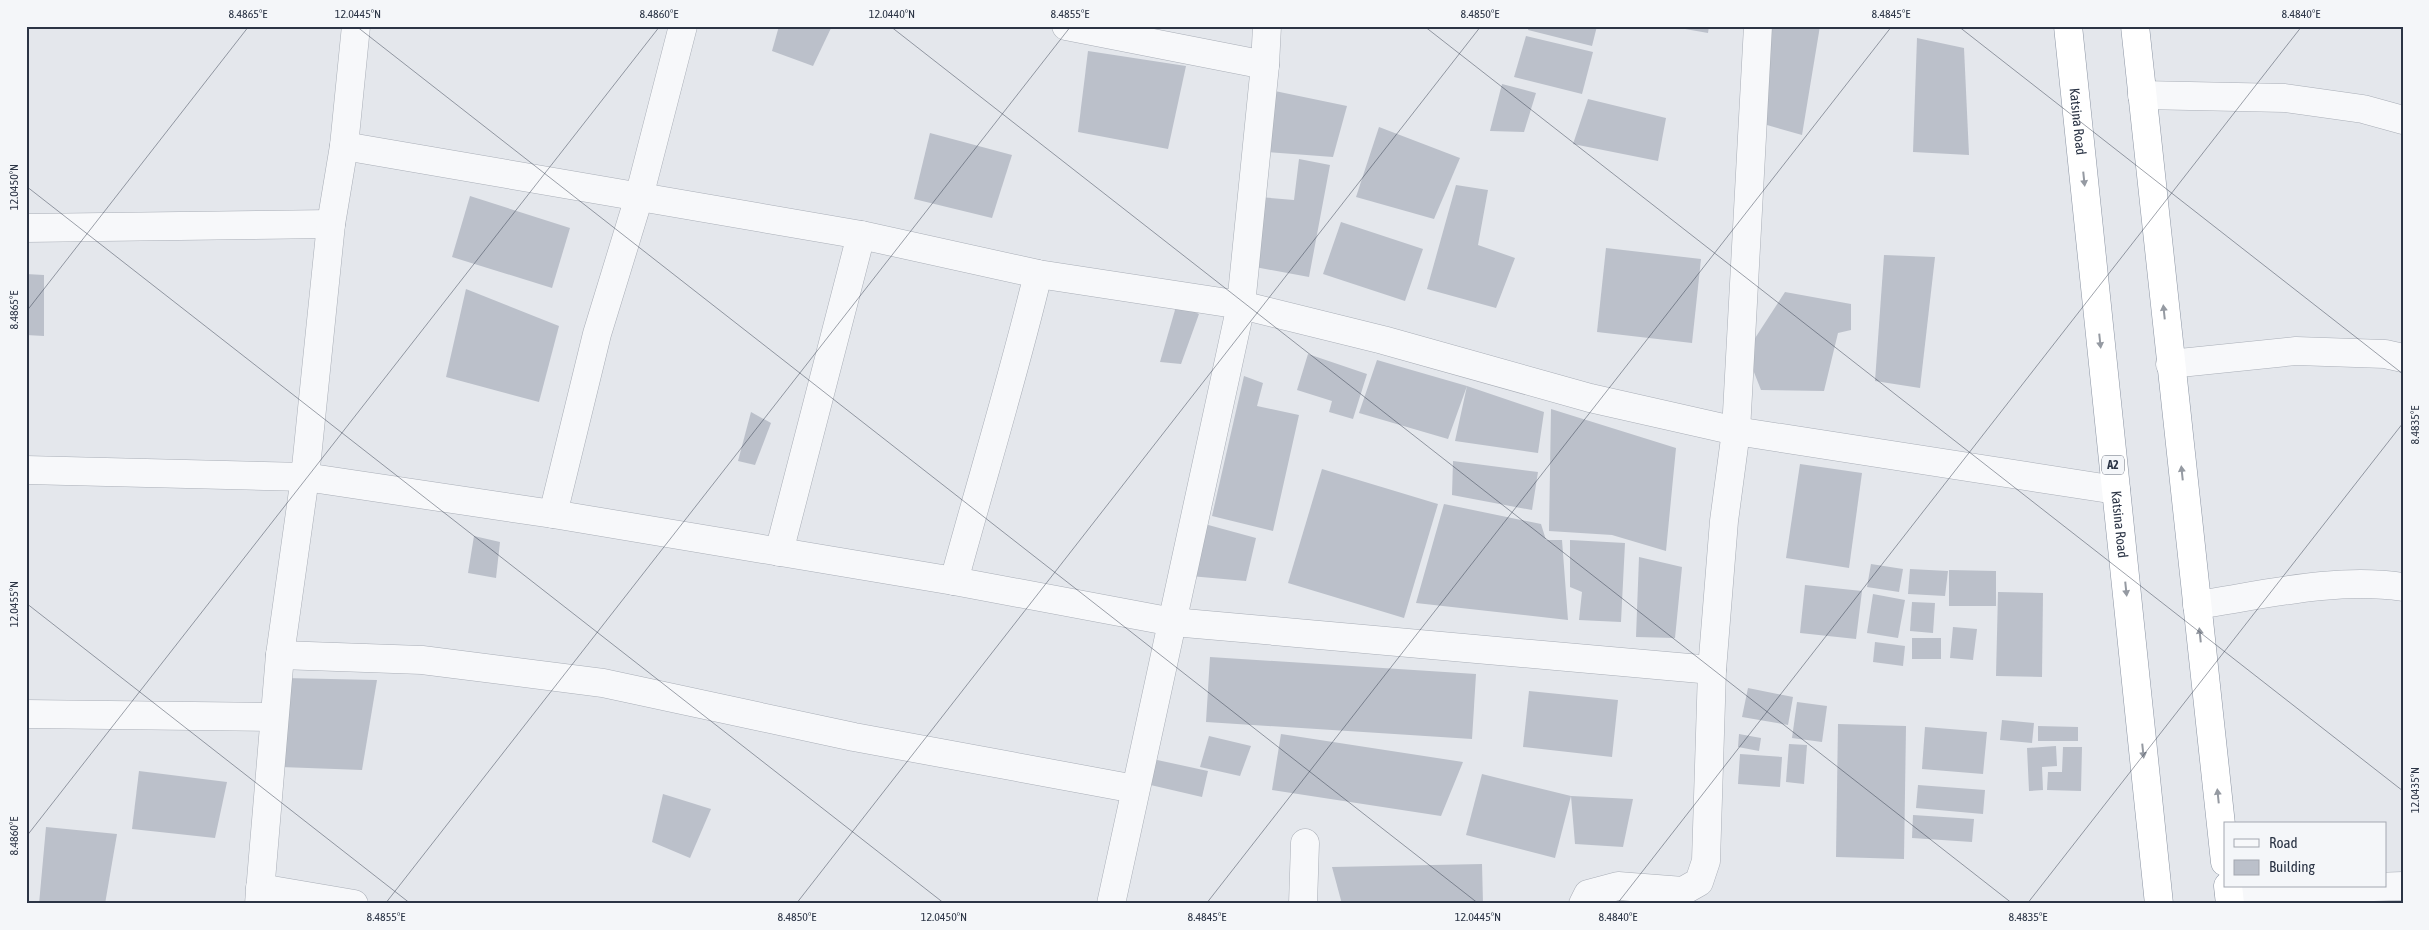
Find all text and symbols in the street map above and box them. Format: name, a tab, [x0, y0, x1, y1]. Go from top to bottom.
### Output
text: 8.4865°E	[229, 7, 267, 21]
text: 12.0445°N	[335, 7, 381, 21]
text: 8.4860°E	[640, 7, 678, 21]
text: 12.0440°N	[869, 7, 915, 21]
text: 8.4855°E	[1051, 7, 1089, 21]
text: 8.4850°E	[1461, 7, 1499, 21]
text: 8.4845°E	[1872, 7, 1910, 21]
text: 8.4840°E	[2282, 7, 2320, 21]
street label: Katsina Road	[2066, 87, 2089, 156]
text: 12.0450°N	[7, 164, 21, 210]
one-way arrow	[2080, 172, 2088, 188]
text: 8.4865°E	[7, 291, 21, 329]
one-way arrow	[2160, 303, 2168, 319]
one-way arrow	[2097, 333, 2105, 349]
text: 8.4835°E	[2408, 406, 2422, 444]
road number: A2	[2102, 456, 2124, 474]
one-way arrow	[2178, 465, 2186, 481]
street label: Katsina Road	[2108, 490, 2131, 559]
text: 12.0455°N	[7, 581, 21, 627]
one-way arrow	[2123, 582, 2131, 598]
one-way arrow	[2196, 626, 2204, 642]
one-way arrow	[2139, 743, 2147, 759]
text: 12.0435°N	[2408, 767, 2422, 813]
one-way arrow	[2214, 788, 2222, 804]
text: 8.4860°E	[7, 817, 21, 855]
legend	[2224, 822, 2386, 888]
text: Road	[2269, 834, 2298, 851]
text: Building	[2269, 858, 2315, 875]
text: 8.4855°E	[367, 910, 405, 924]
text: 8.4850°E	[778, 910, 816, 924]
text: 12.0450°N	[921, 910, 967, 924]
text: 8.4845°E	[1188, 910, 1226, 924]
text: 12.0445°N	[1455, 910, 1501, 924]
text: 8.4840°E	[1599, 910, 1637, 924]
text: 8.4835°E	[2009, 910, 2047, 924]

